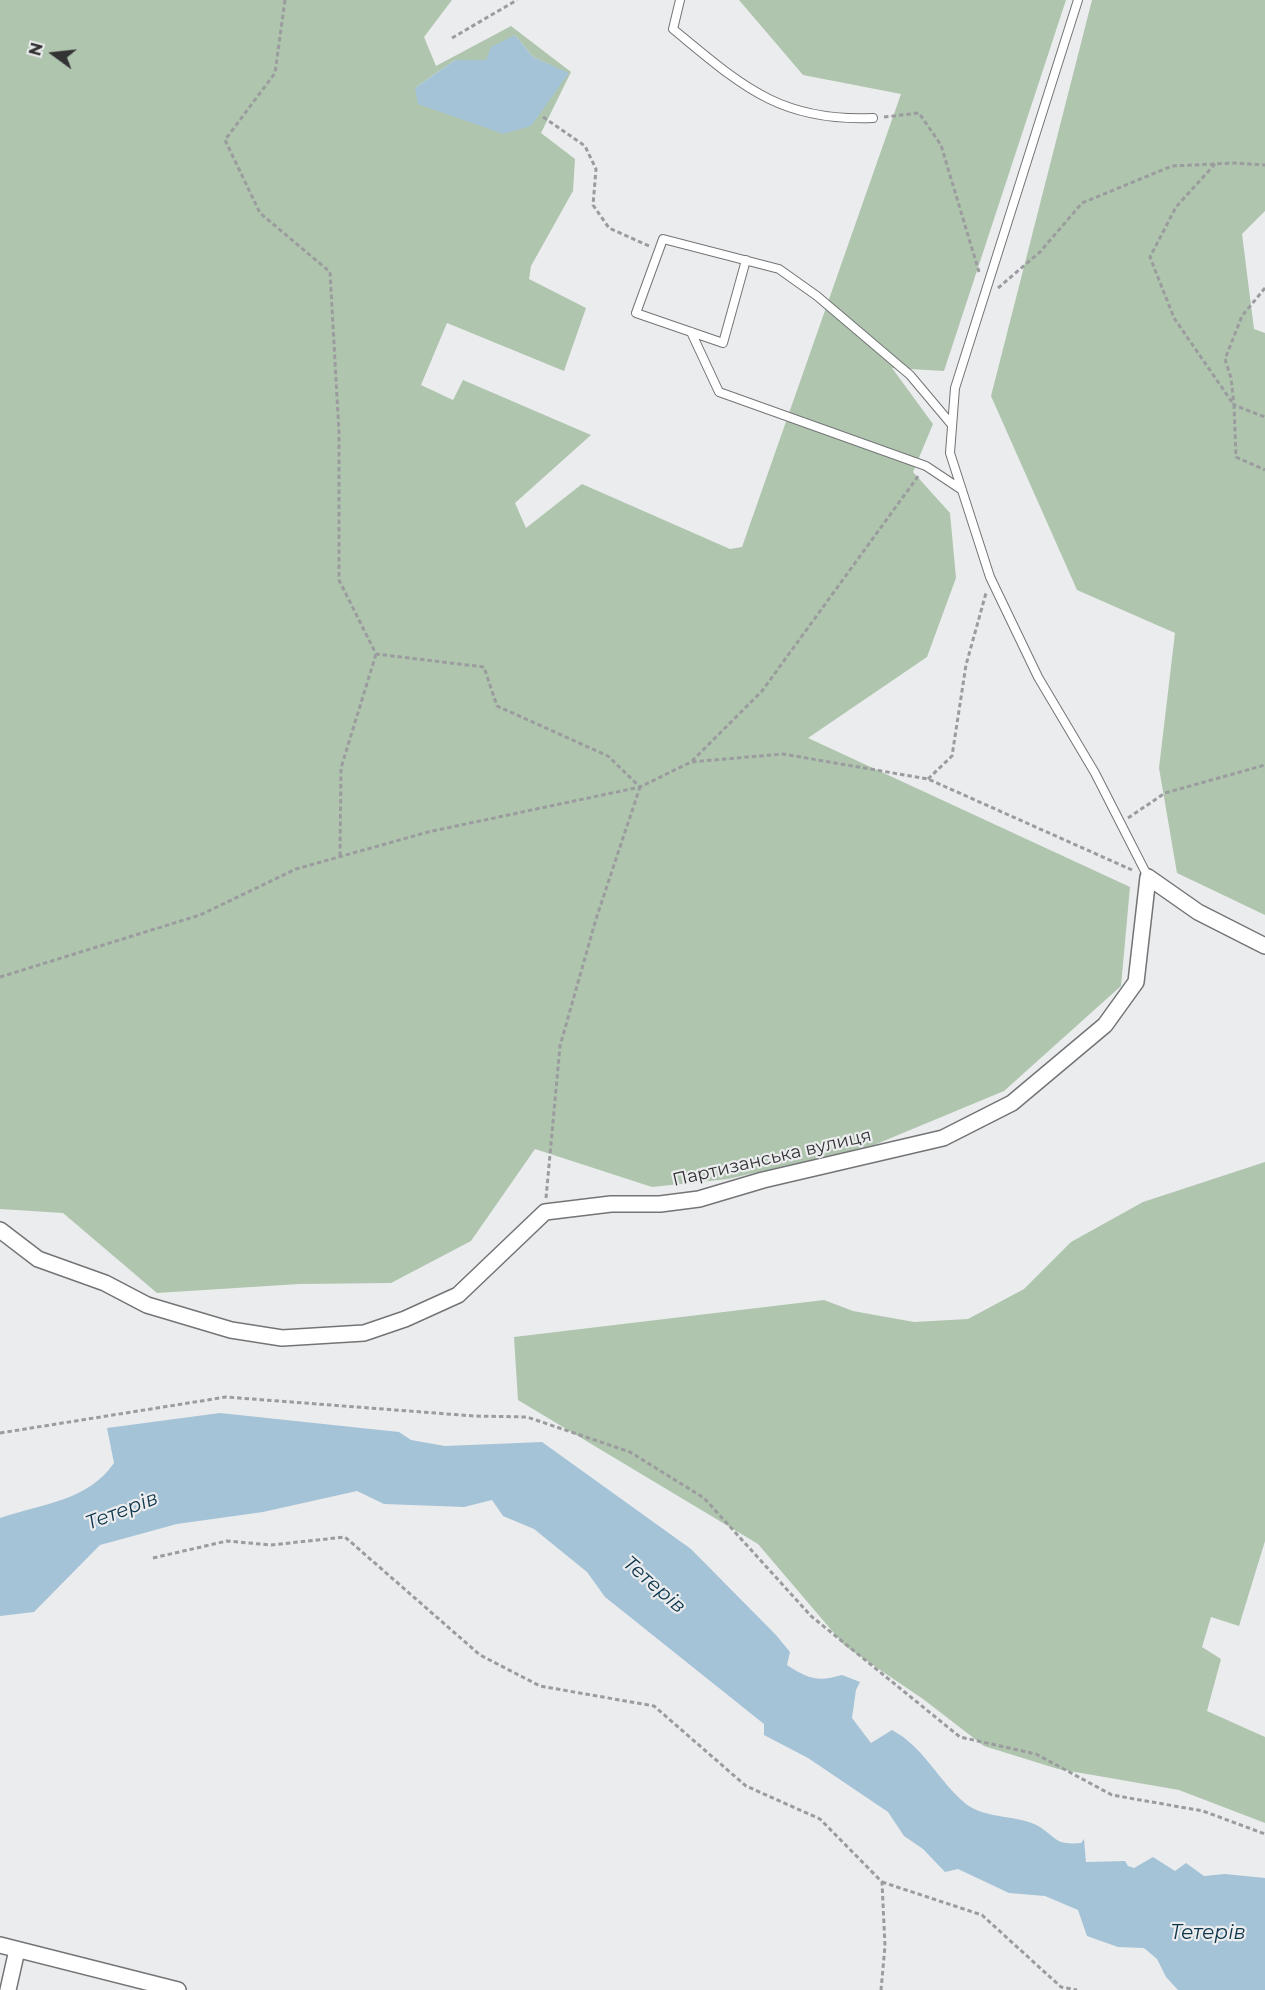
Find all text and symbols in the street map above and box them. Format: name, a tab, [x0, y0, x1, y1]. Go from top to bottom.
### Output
north arrow	[24, 24, 84, 84]
text: N	[25, 41, 47, 58]
street label: Партизанська вулиця	[670, 1125, 874, 1191]
water label: Тетерів	[82, 1486, 162, 1536]
water label: Тетерів	[618, 1551, 690, 1619]
water label: Тетерів	[1170, 1921, 1246, 1945]

